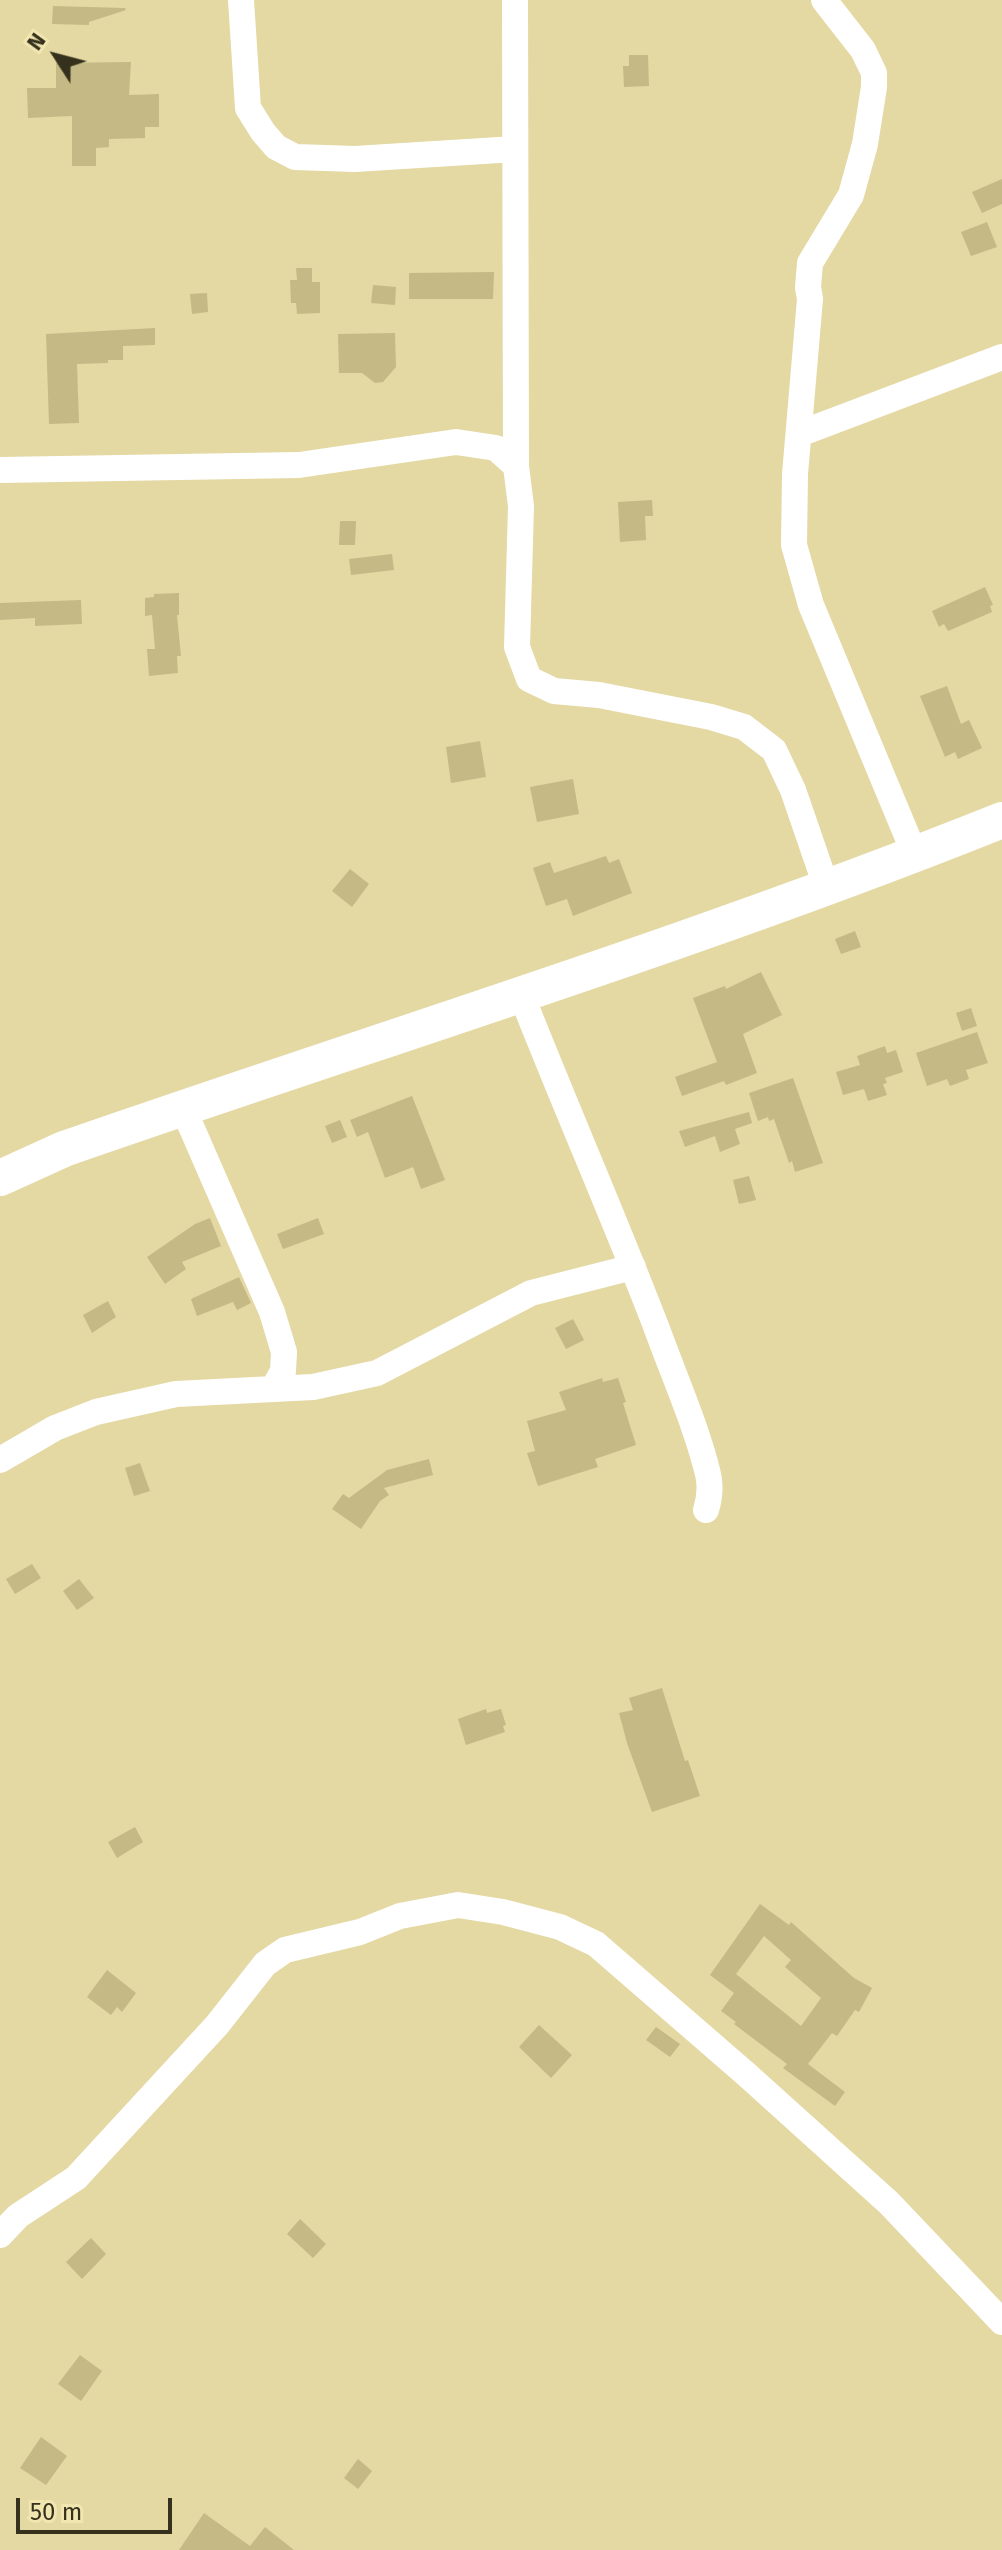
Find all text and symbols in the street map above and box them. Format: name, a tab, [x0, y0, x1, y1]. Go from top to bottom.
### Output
north arrow	[16, 16, 96, 96]
text: N	[21, 28, 51, 55]
scale bar	[20, 2482, 176, 2532]
text: 50 m	[30, 2498, 82, 2526]

